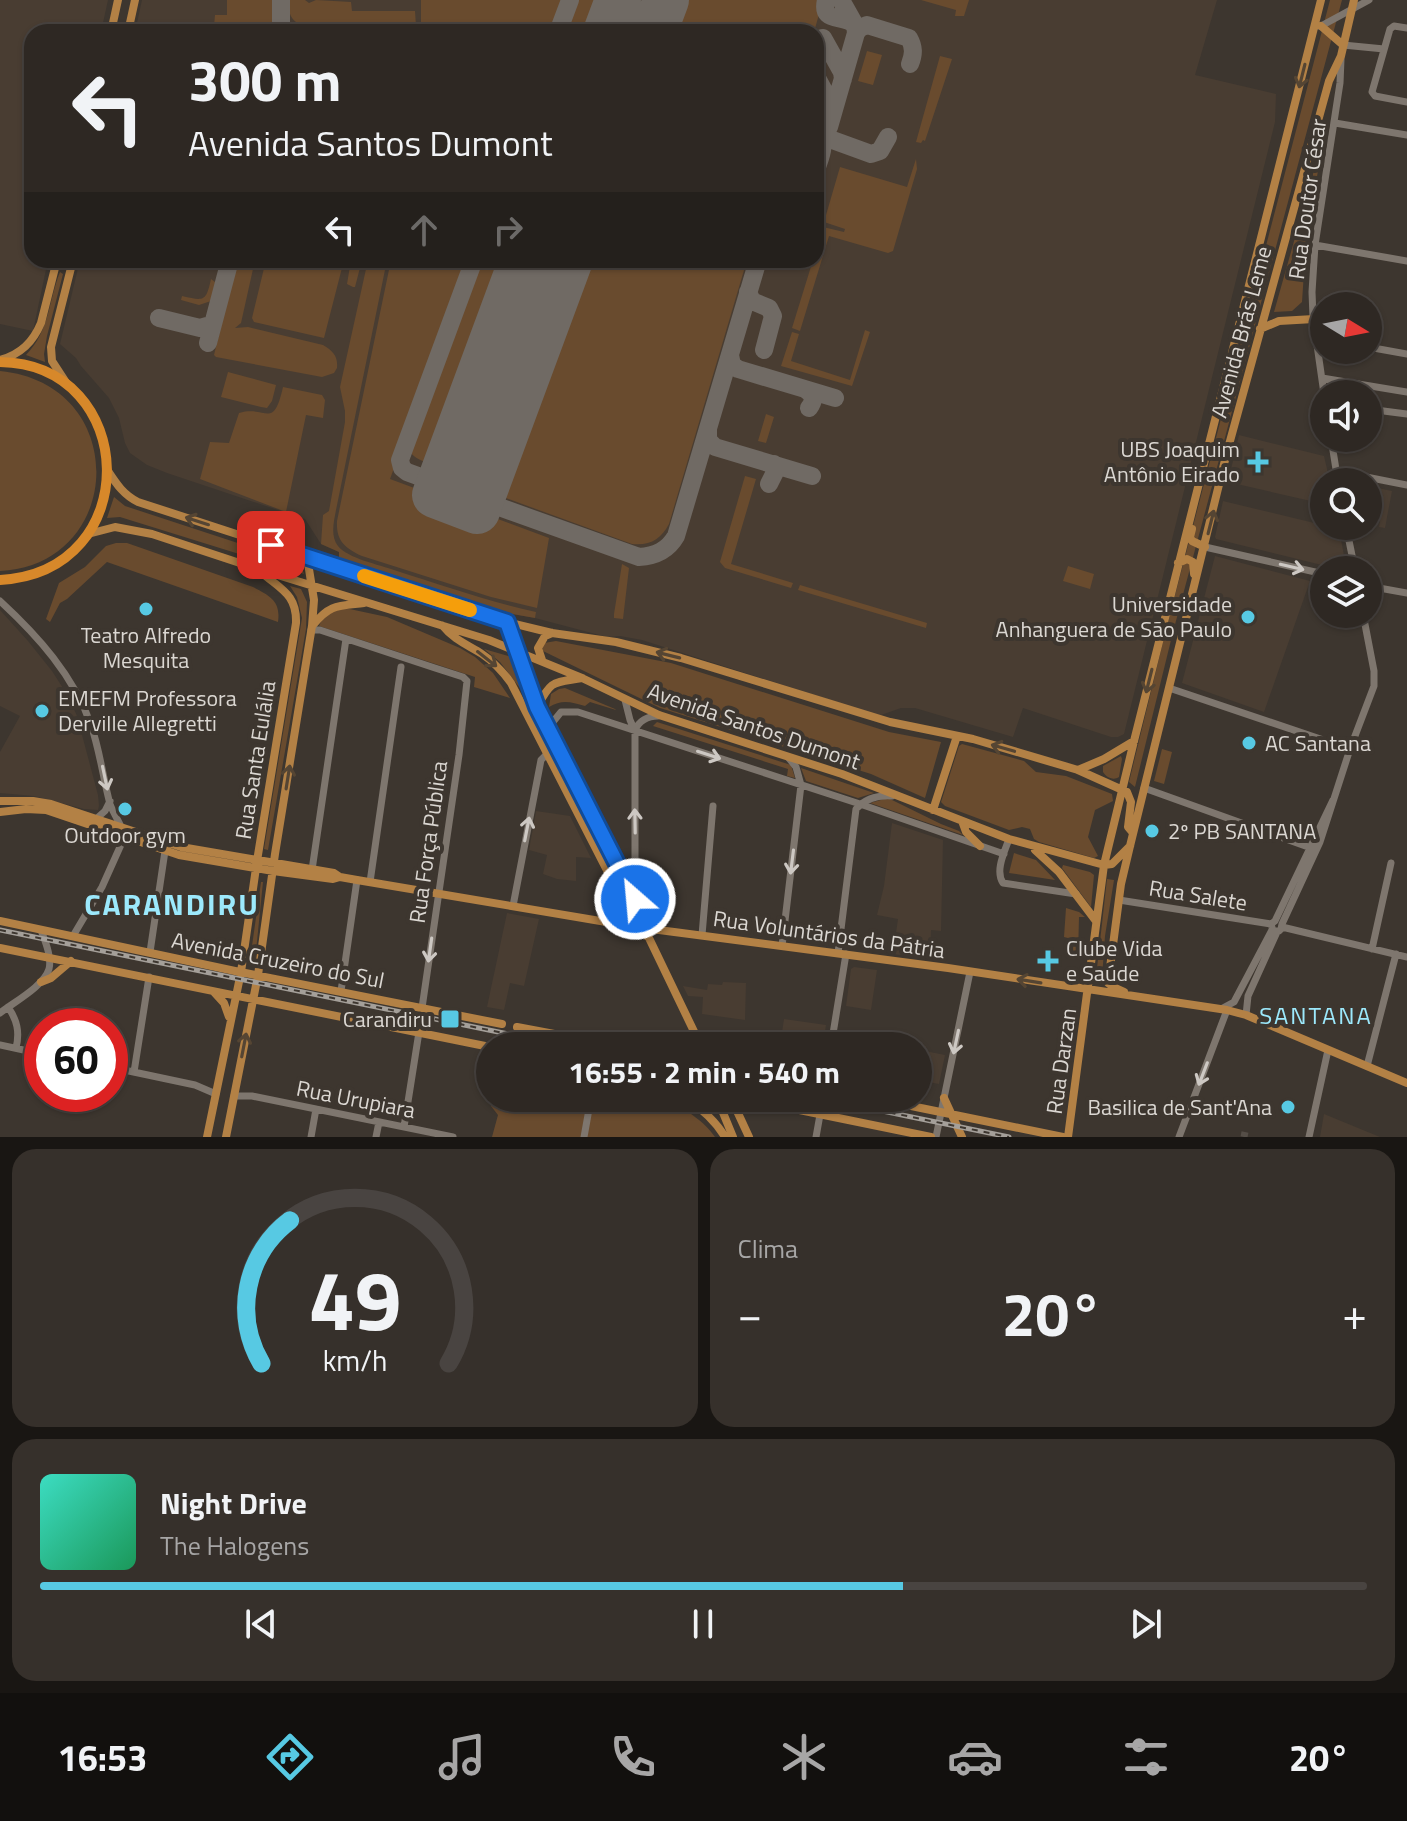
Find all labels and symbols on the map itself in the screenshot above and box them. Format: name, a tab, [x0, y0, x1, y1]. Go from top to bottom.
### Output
one-way arrow	[1294, 62, 1309, 88]
street label: Rua Doutor César	[1279, 116, 1335, 282]
street label: Avenida Brás Leme	[1202, 242, 1280, 422]
north arrow	[1310, 292, 1382, 364]
place label: UBS Joaquim Antônio Eirado	[1104, 432, 1240, 491]
marker: UBS Joaquim Antônio Eirado	[1247, 451, 1269, 473]
one-way arrow	[1204, 510, 1219, 536]
pin	[237, 511, 305, 579]
one-way arrow	[184, 513, 210, 528]
one-way arrow	[1278, 560, 1304, 575]
place label: Universidade Anhanguera de São Paulo	[996, 587, 1232, 646]
marker: Teatro Alfredo Mesquita	[137, 600, 155, 618]
marker: Universidade Anhanguera de São Paulo	[1239, 608, 1257, 626]
place label: Teatro Alfredo Mesquita	[81, 618, 211, 677]
one-way arrow	[655, 646, 681, 661]
one-way arrow	[476, 650, 497, 667]
one-way arrow	[1140, 667, 1155, 693]
street label: Avenida Santos Dumont	[643, 674, 865, 778]
street label: Rua Santa Eulália	[226, 678, 284, 842]
place label: EMEFM Professora Derville Allegretti	[58, 681, 237, 740]
marker: EMEFM Professora Derville Allegretti	[33, 702, 51, 720]
place label: AC Santana	[1265, 726, 1371, 760]
marker: AC Santana	[1240, 734, 1258, 752]
one-way arrow	[991, 740, 1017, 755]
one-way arrow	[696, 748, 722, 763]
street label: Rua Força Pública	[400, 759, 456, 925]
one-way arrow	[99, 765, 114, 791]
one-way arrow	[281, 765, 296, 791]
marker: Outdoor gym	[116, 800, 134, 818]
one-way arrow	[627, 808, 643, 835]
place label: 2º PB SANTANA	[1168, 814, 1316, 848]
one-way arrow	[520, 817, 535, 843]
place label: Outdoor gym	[64, 818, 186, 852]
marker: 2º PB SANTANA	[1143, 822, 1161, 840]
one-way arrow	[784, 848, 799, 875]
position arrow	[593, 857, 677, 941]
street label: Rua Salete	[1146, 870, 1250, 920]
district label: CARANDIRU	[84, 881, 260, 927]
street label: Rua Voluntários da Pátria	[711, 901, 947, 967]
street label: Avenida Cruzeiro do Sul	[169, 923, 387, 997]
place label: Clube Vida e Saúde	[1066, 931, 1163, 990]
one-way arrow	[422, 937, 437, 963]
marker: Clube Vida e Saúde	[1037, 950, 1059, 972]
one-way arrow	[1017, 973, 1042, 988]
district label: SANTANA	[1259, 997, 1373, 1033]
place label: Carandiru	[343, 1002, 432, 1036]
street label: Rua Darzan	[1037, 1006, 1085, 1116]
speed limit sign: 60	[24, 1008, 128, 1112]
marker: Carandiru	[439, 1008, 461, 1030]
one-way arrow	[947, 1029, 962, 1054]
one-way arrow	[237, 1033, 252, 1059]
one-way arrow	[1195, 1061, 1209, 1086]
street label: Rua Urupiara	[294, 1071, 418, 1127]
place label: Basilica de Sant'Ana	[1087, 1090, 1272, 1124]
marker: Basilica de Sant'Ana	[1279, 1098, 1297, 1116]

